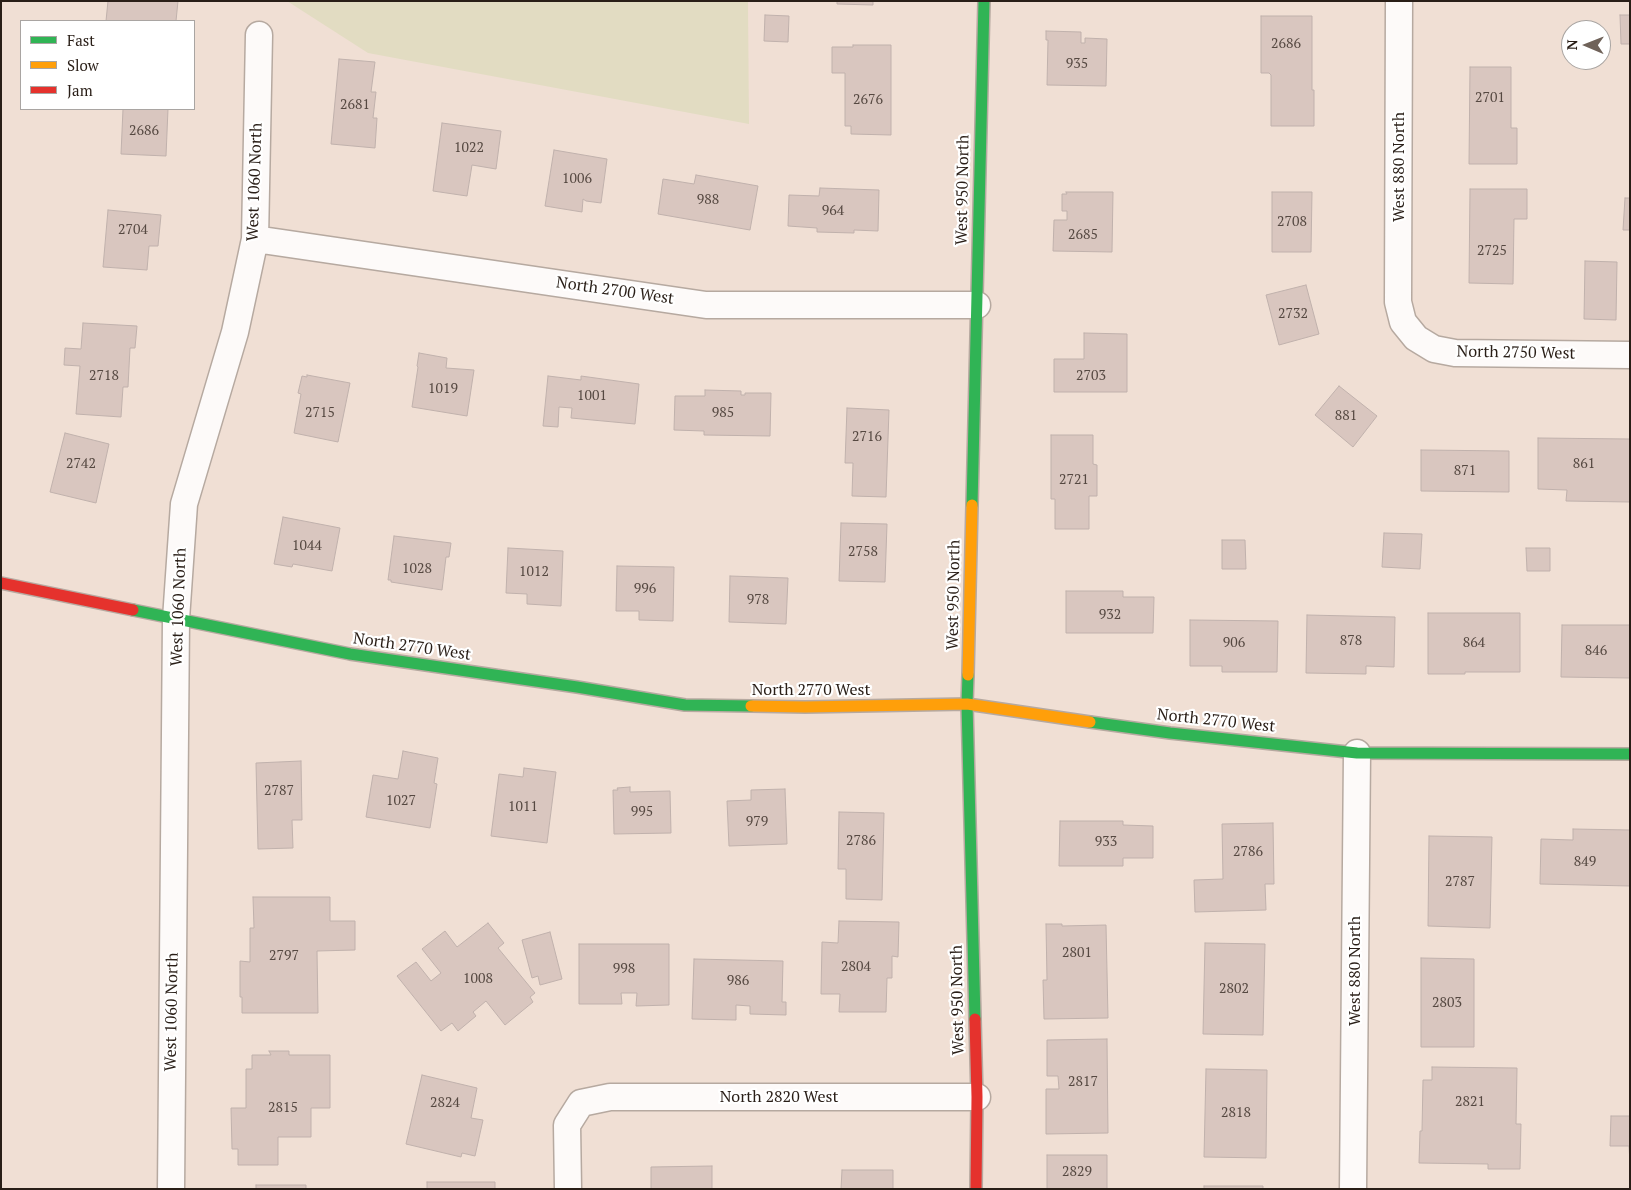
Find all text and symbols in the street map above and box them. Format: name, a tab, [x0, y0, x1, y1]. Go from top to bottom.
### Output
legend	[20, 20, 195, 110]
north arrow	[1561, 20, 1611, 70]
text: Fast	[67, 30, 95, 50]
house number: 2686	[1271, 36, 1301, 52]
text: N	[1562, 39, 1581, 50]
text: Slow	[67, 55, 99, 75]
house number: 935	[1066, 56, 1088, 72]
text: Jam	[67, 80, 93, 100]
house number: 2701	[1475, 90, 1505, 106]
house number: 2676	[853, 92, 883, 108]
house number: 2681	[340, 97, 370, 113]
street label: West 880 North	[1389, 112, 1409, 222]
street label: West 1060 North	[243, 122, 267, 242]
house number: 2686	[129, 123, 159, 139]
street label: West 950 North	[952, 135, 974, 245]
house number: 1022	[454, 140, 484, 156]
house number: 1006	[562, 171, 592, 187]
house number: 988	[697, 192, 719, 208]
house number: 964	[822, 203, 844, 219]
house number: 2708	[1277, 214, 1307, 230]
house number: 2704	[118, 222, 148, 238]
house number: 2685	[1068, 227, 1098, 243]
house number: 2725	[1477, 243, 1507, 259]
street label: North 2700 West	[555, 273, 675, 309]
house number: 2732	[1278, 306, 1308, 322]
street label: North 2750 West	[1456, 342, 1576, 364]
house number: 2718	[89, 368, 119, 384]
house number: 2703	[1076, 368, 1106, 384]
house number: 1019	[428, 381, 458, 397]
house number: 1001	[577, 388, 607, 404]
house number: 2715	[305, 405, 335, 421]
house number: 985	[712, 405, 734, 421]
house number: 881	[1335, 408, 1357, 424]
house number: 2716	[852, 429, 882, 445]
house number: 2742	[66, 456, 96, 472]
house number: 861	[1573, 456, 1595, 472]
house number: 871	[1454, 463, 1476, 479]
house number: 2721	[1059, 472, 1089, 488]
house number: 1044	[292, 538, 322, 554]
street label: West 950 North	[943, 540, 965, 650]
house number: 2758	[848, 544, 878, 560]
street label: West 1060 North	[167, 547, 191, 667]
house number: 1028	[402, 561, 432, 577]
house number: 1012	[519, 564, 549, 580]
house number: 996	[634, 581, 656, 597]
house number: 978	[747, 592, 769, 608]
house number: 932	[1099, 607, 1121, 623]
street label: North 2770 West	[352, 629, 472, 665]
house number: 878	[1340, 633, 1362, 649]
house number: 906	[1223, 635, 1245, 651]
house number: 864	[1463, 635, 1485, 651]
house number: 846	[1585, 643, 1607, 659]
street label: North 2770 West	[752, 680, 870, 700]
street label: North 2770 West	[1156, 705, 1276, 737]
house number: 2787	[264, 783, 294, 799]
house number: 1027	[386, 793, 416, 809]
house number: 1011	[508, 799, 538, 815]
house number: 995	[631, 804, 653, 820]
house number: 979	[746, 814, 768, 830]
house number: 2786	[846, 833, 876, 849]
house number: 933	[1095, 834, 1117, 850]
house number: 2786	[1233, 844, 1263, 860]
house number: 849	[1574, 854, 1596, 870]
house number: 2787	[1445, 874, 1475, 890]
street label: West 880 North	[1345, 916, 1365, 1026]
street label: West 950 North	[947, 945, 969, 1055]
house number: 2801	[1062, 945, 1092, 961]
house number: 2797	[269, 948, 299, 964]
street label: West 1060 North	[161, 952, 183, 1072]
house number: 2804	[841, 959, 871, 975]
house number: 998	[613, 961, 635, 977]
house number: 1008	[463, 971, 493, 987]
house number: 986	[727, 973, 749, 989]
house number: 2802	[1219, 981, 1249, 997]
house number: 2803	[1432, 995, 1462, 1011]
house number: 2817	[1068, 1074, 1098, 1090]
street label: North 2820 West	[720, 1087, 838, 1107]
house number: 2821	[1455, 1094, 1485, 1110]
house number: 2824	[430, 1095, 460, 1111]
house number: 2815	[268, 1100, 298, 1116]
house number: 2818	[1221, 1105, 1251, 1121]
house number: 2829	[1062, 1164, 1092, 1180]

